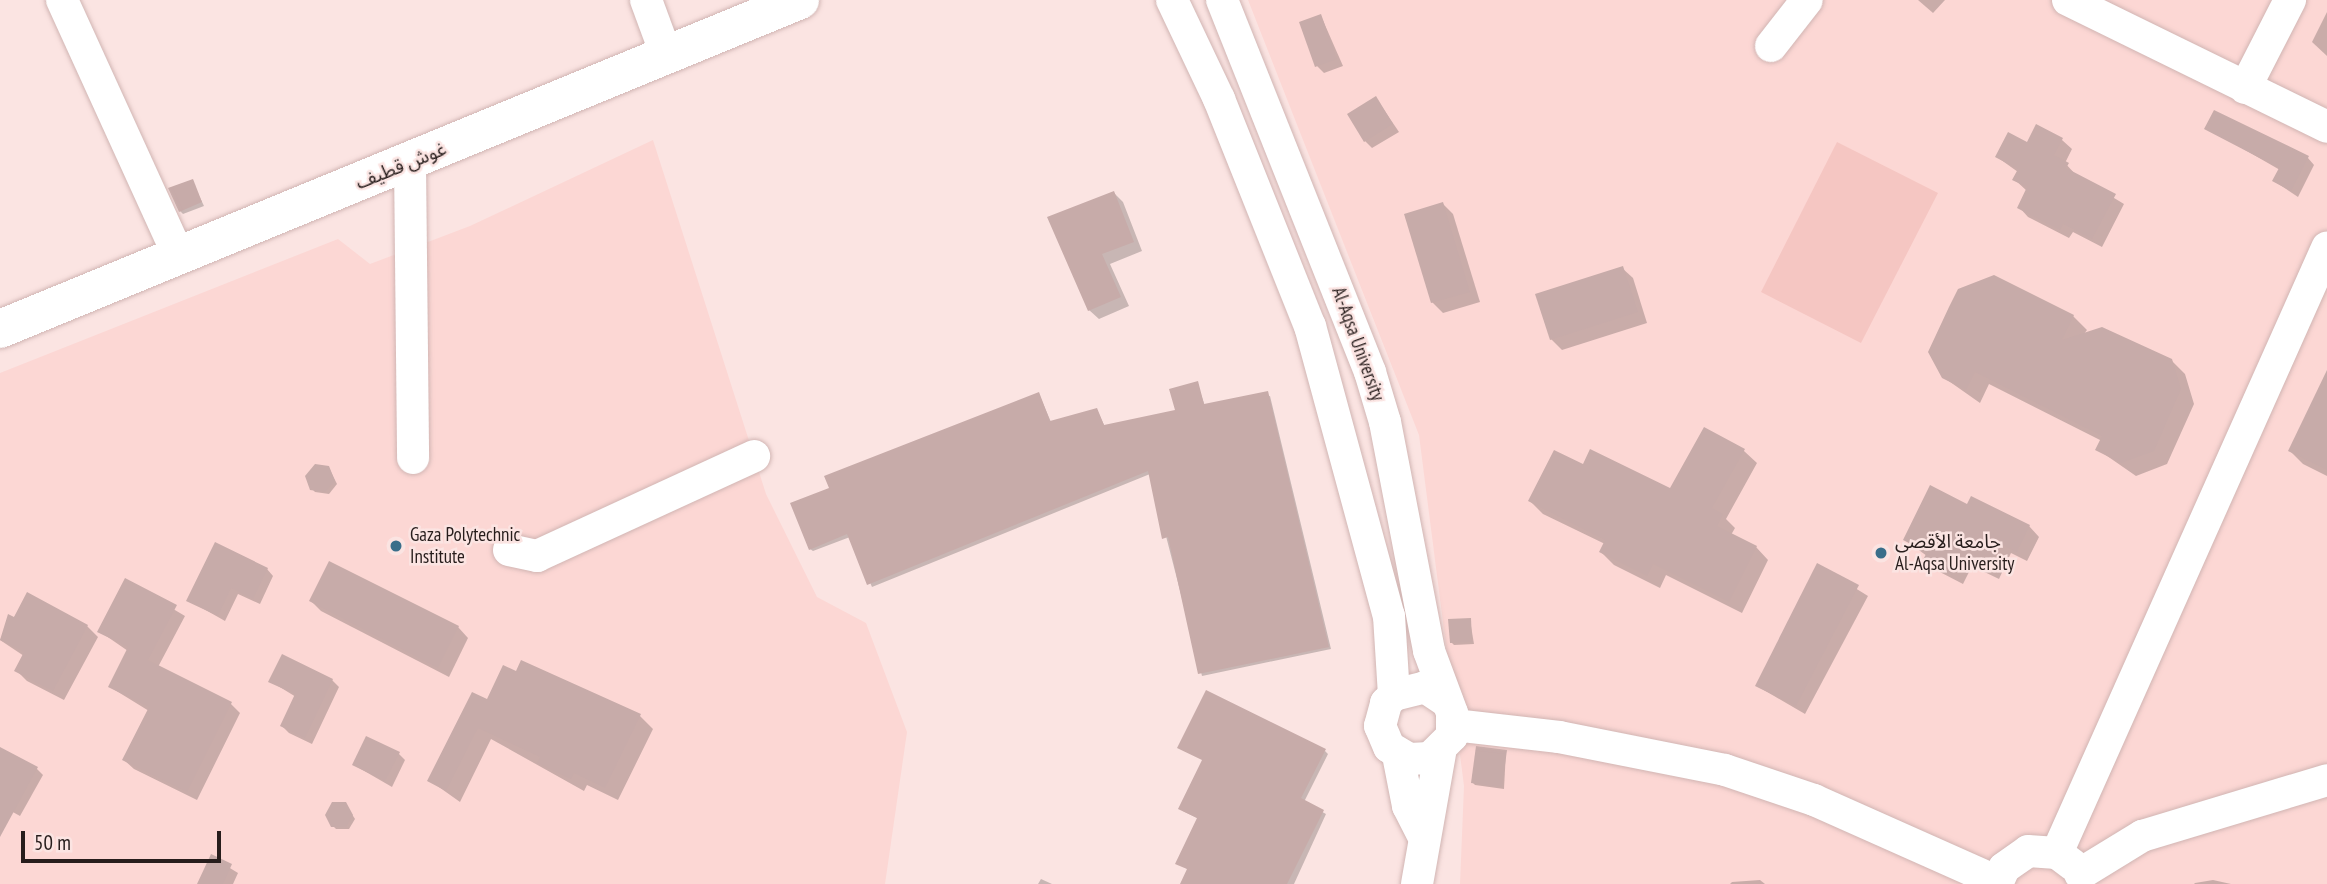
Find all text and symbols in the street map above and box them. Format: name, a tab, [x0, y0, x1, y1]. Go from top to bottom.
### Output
street label: غوش قطيف	[352, 138, 450, 194]
street label: Al-Aqsa University	[1327, 284, 1389, 404]
place label: Gaza Polytechnic Institute	[410, 524, 520, 568]
place label: جامعة الأقصى Al-Aqsa University	[1895, 531, 2014, 575]
marker: Gaza Polytechnic Institute	[388, 538, 404, 554]
marker: جامعة الأقصى Al-Aqsa University	[1873, 545, 1889, 561]
scale bar	[24, 818, 224, 862]
text: 50 m	[34, 829, 71, 856]

